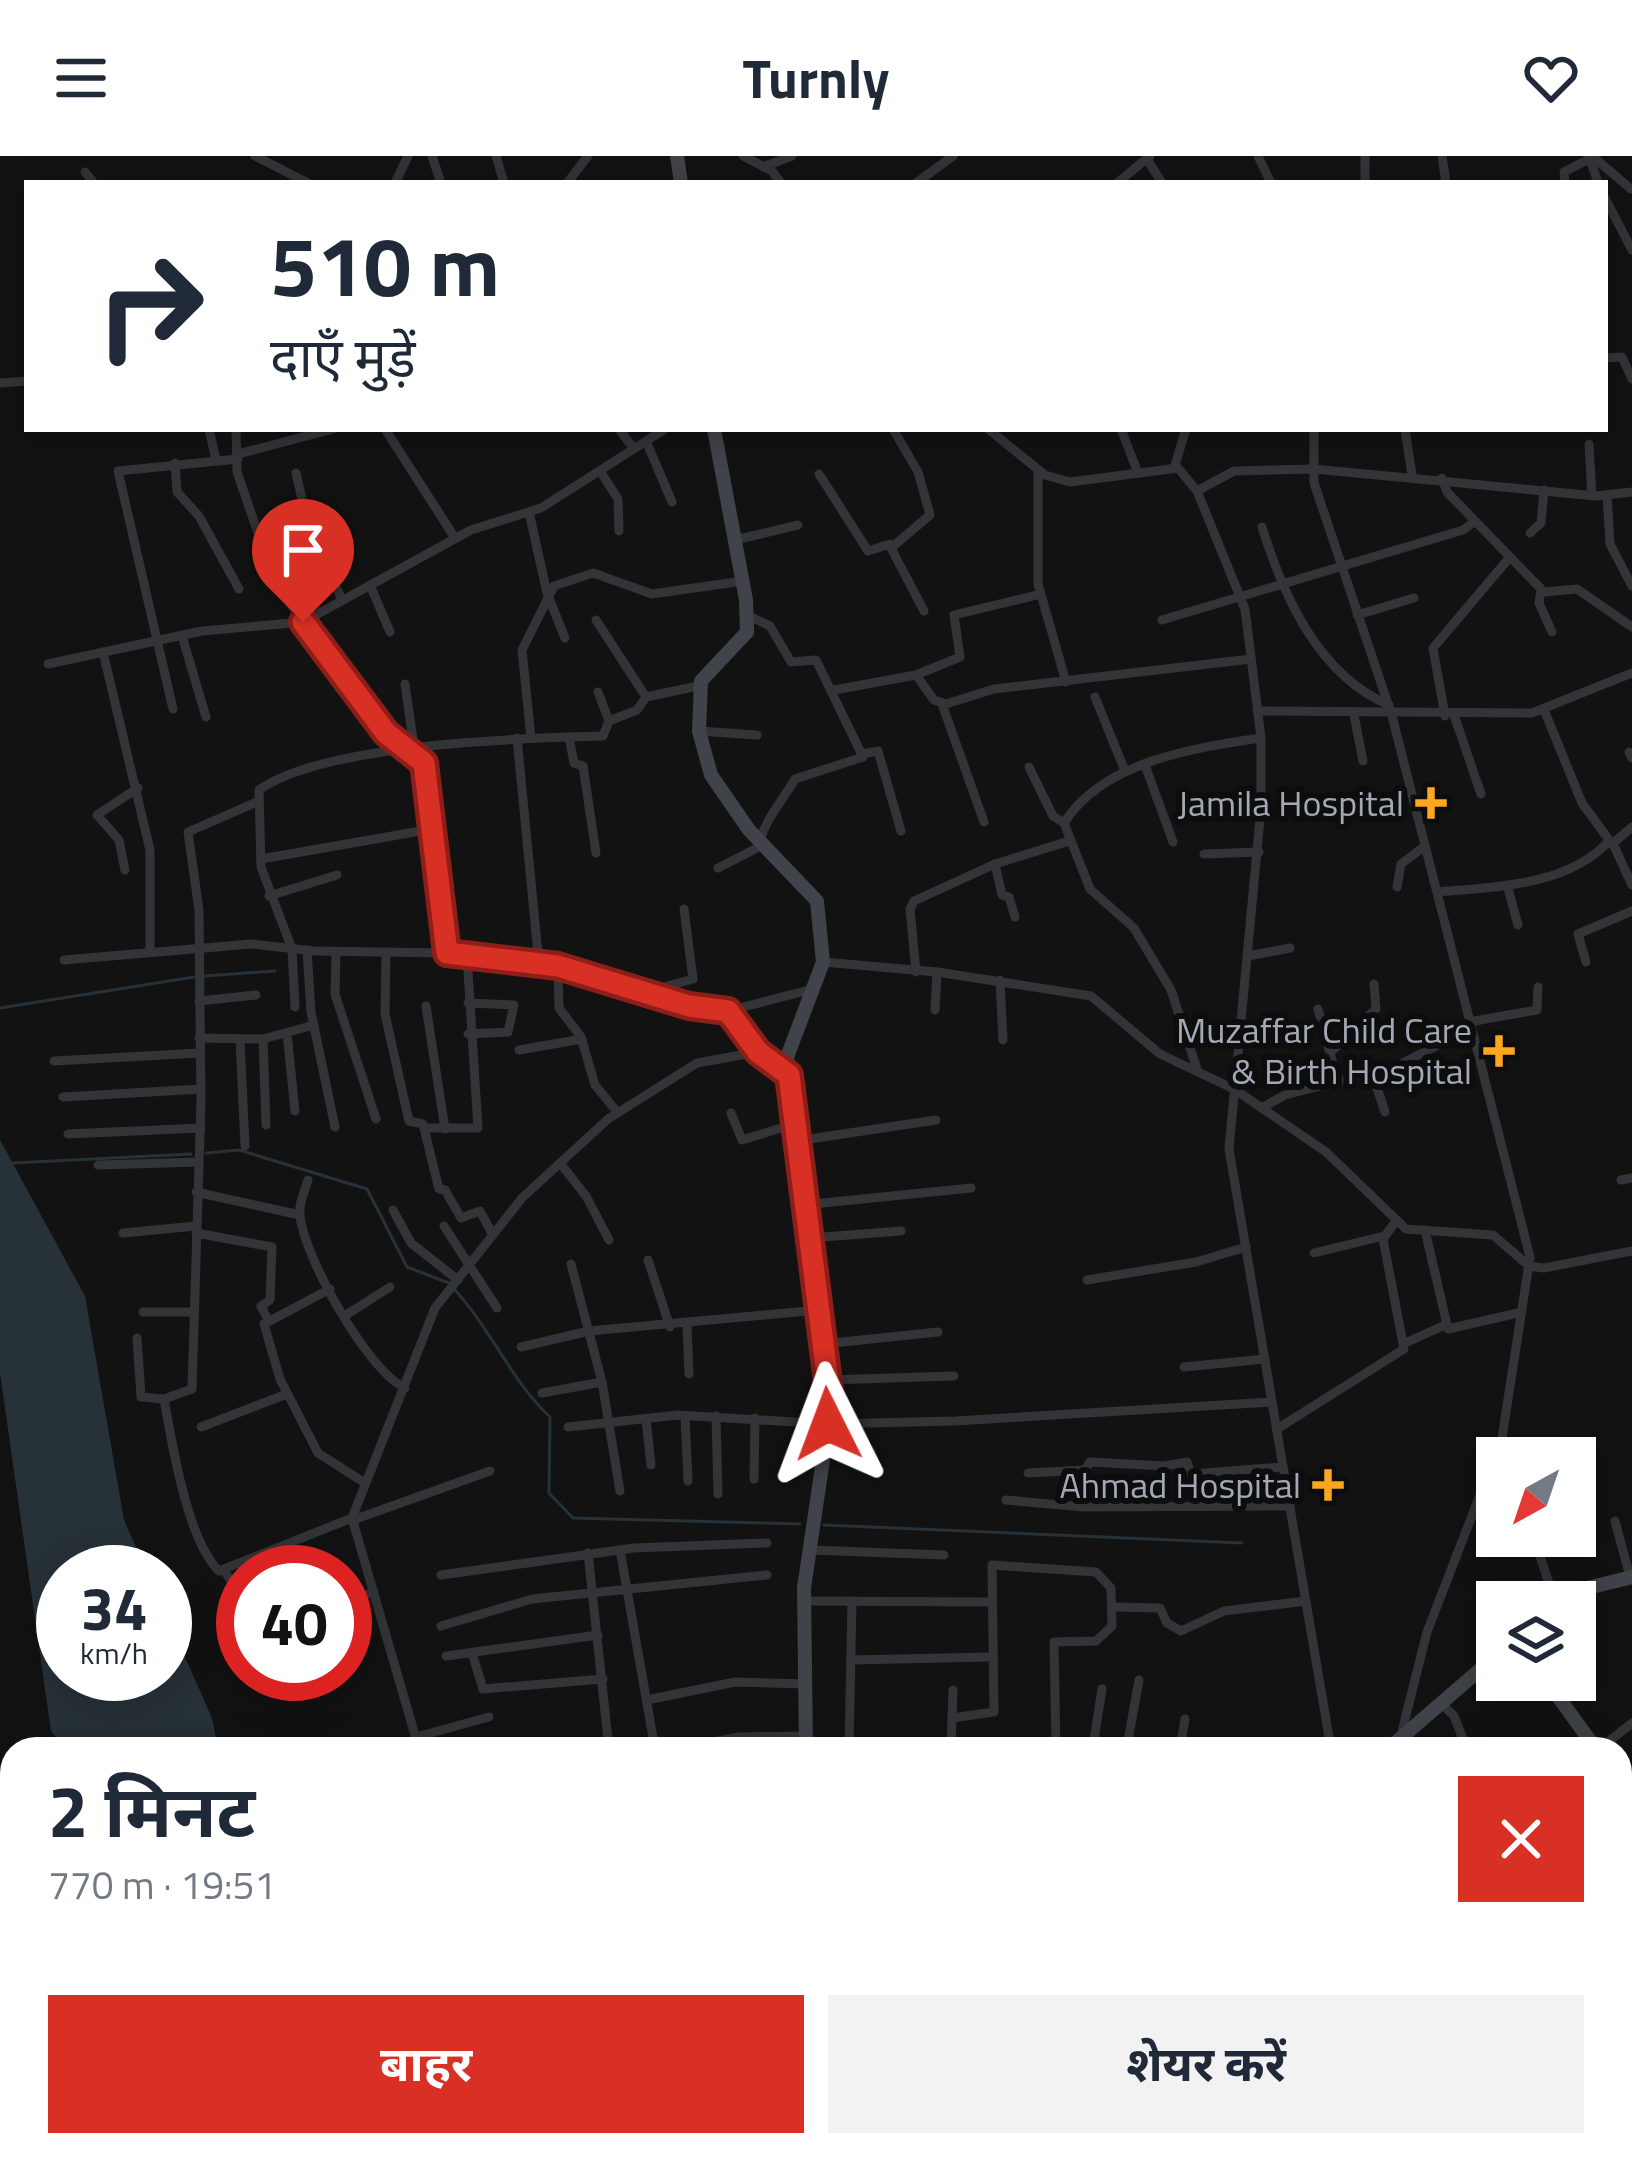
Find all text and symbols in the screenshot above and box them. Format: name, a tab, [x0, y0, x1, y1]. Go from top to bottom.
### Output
text: Turnly	[743, 37, 889, 119]
icon: menu	[48, 45, 114, 111]
icon: heart	[1518, 45, 1584, 111]
text: 510 m	[270, 201, 500, 329]
icon: right	[72, 228, 228, 384]
text: दाएँ मुड़ें	[270, 316, 416, 398]
pin	[252, 499, 354, 622]
icon: arrive	[270, 517, 336, 583]
place label: Jamila Hospital	[1178, 775, 1404, 830]
marker: Jamila Hospital	[1415, 787, 1447, 819]
place label: Muzaffar Child Care & Birth Hospital	[1176, 1002, 1472, 1098]
marker: Muzaffar Child Care & Birth Hospital	[1483, 1035, 1515, 1067]
position arrow	[765, 1361, 891, 1487]
north arrow	[1476, 1437, 1596, 1557]
map controls	[1476, 1437, 1596, 1701]
place label: Ahmad Hospital	[1059, 1457, 1301, 1512]
marker: Ahmad Hospital	[1312, 1469, 1344, 1501]
speed limit sign: 40	[216, 1545, 372, 1701]
text: 34	[80, 1562, 148, 1653]
button: layers	[1476, 1581, 1596, 1701]
text: km/h	[80, 1630, 148, 1676]
text: 2 मिनट	[48, 1755, 255, 1865]
button: close	[1458, 1776, 1584, 1902]
text: 770 m · 19:51	[48, 1855, 276, 1914]
button: बाहर	[48, 1995, 804, 2133]
button: शेयर करें	[828, 1995, 1584, 2133]

